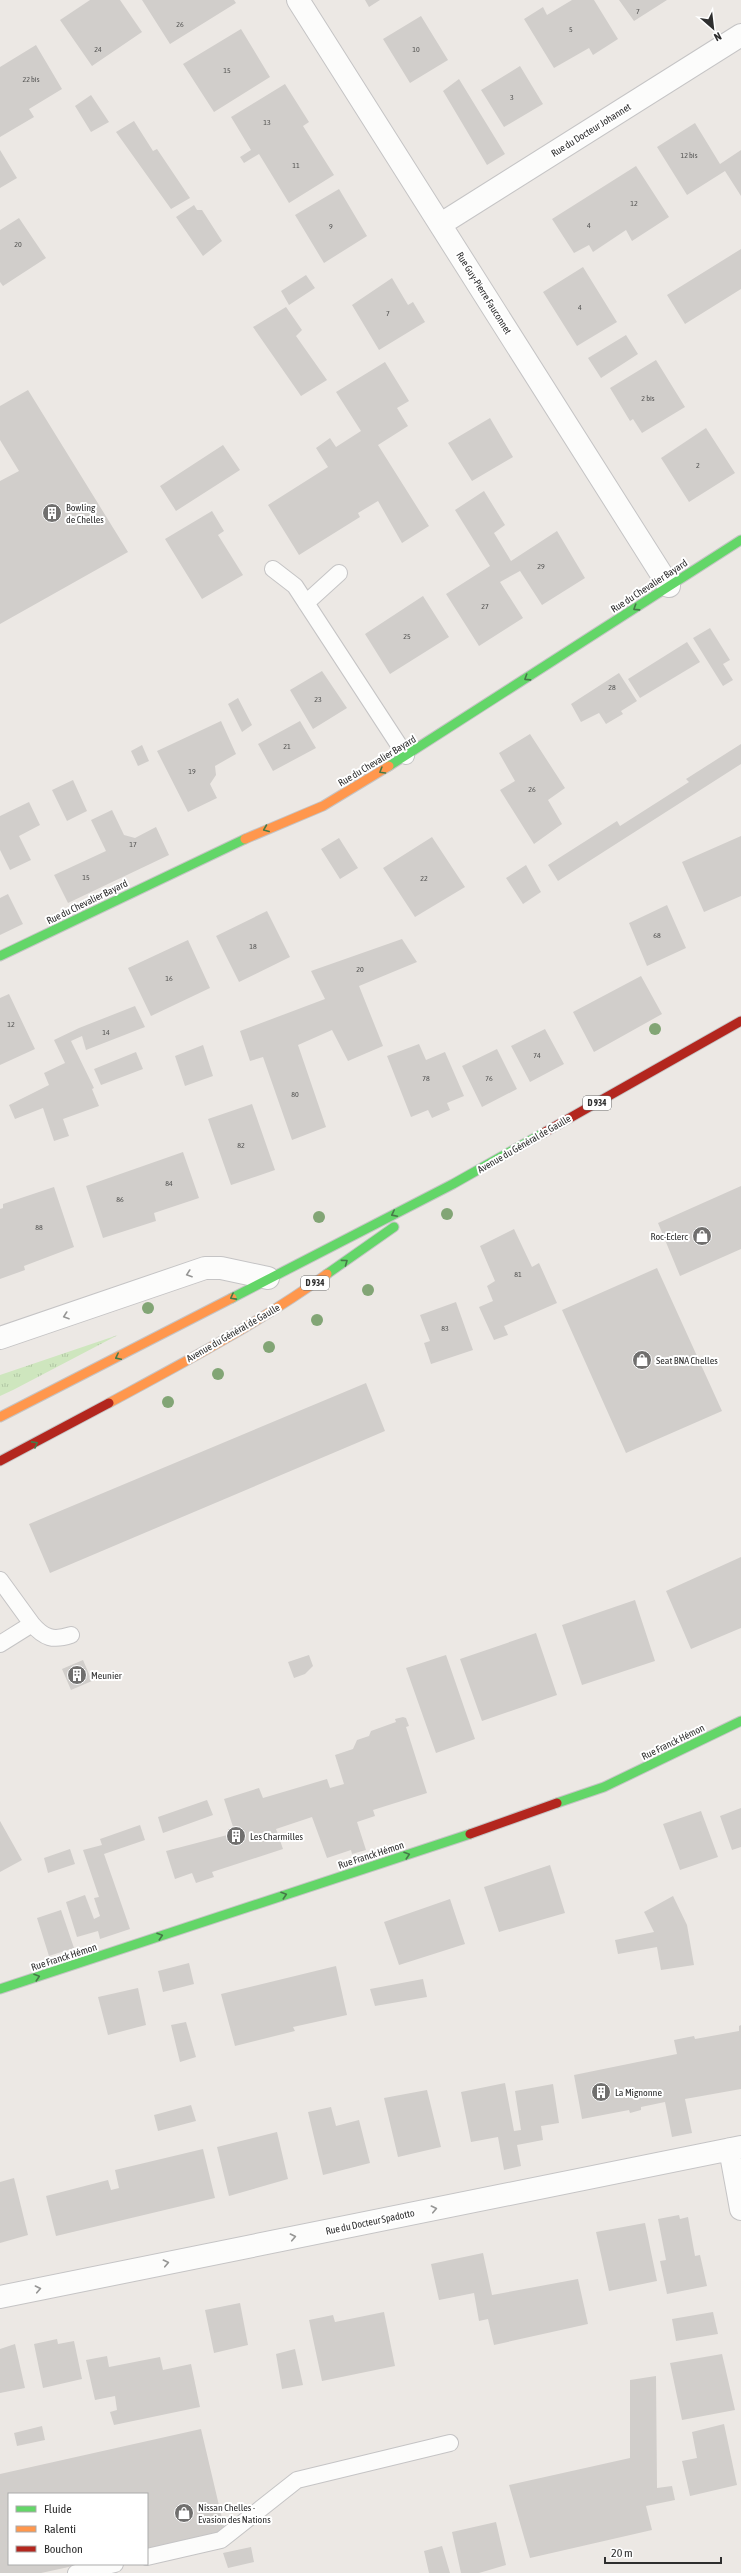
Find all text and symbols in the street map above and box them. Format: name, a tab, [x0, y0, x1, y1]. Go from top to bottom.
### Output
house number: 7	[636, 7, 640, 16]
north arrow	[693, 8, 733, 48]
house number: 26	[176, 20, 184, 29]
house number: 5	[569, 25, 573, 34]
text: N	[712, 30, 723, 44]
house number: 24	[94, 45, 102, 54]
house number: 10	[412, 45, 420, 54]
house number: 15	[223, 66, 231, 75]
house number: 22 bis	[22, 75, 40, 84]
house number: 3	[510, 93, 514, 102]
street label: Rue du Docteur Johannet	[549, 101, 633, 159]
house number: 13	[263, 118, 271, 127]
house number: 12 bis	[680, 151, 698, 160]
house number: 11	[292, 161, 300, 170]
house number: 12	[630, 199, 638, 208]
house number: 4	[587, 221, 591, 230]
house number: 9	[329, 222, 333, 231]
house number: 20	[14, 240, 22, 249]
street label: Rue Guy-Pierre Fauconnet	[454, 250, 514, 336]
house number: 4	[578, 303, 582, 312]
house number: 7	[386, 309, 390, 318]
house number: 2 bis	[641, 394, 655, 403]
house number: 2	[696, 461, 700, 470]
building icon: Bowling de Chelles	[41, 502, 63, 524]
place label: Bowling de Chelles	[66, 502, 104, 525]
street label: Rue du Chevalier Bayard	[609, 557, 689, 615]
house number: 29	[537, 562, 545, 571]
house number: 27	[481, 602, 489, 611]
one-way arrow	[633, 603, 640, 610]
house number: 25	[403, 632, 411, 641]
one-way arrow	[524, 673, 531, 681]
house number: 28	[608, 683, 616, 692]
house number: 23	[314, 695, 322, 704]
street label: Rue du Chevalier Bayard	[336, 733, 418, 789]
house number: 21	[283, 742, 291, 751]
one-way arrow	[379, 766, 386, 774]
house number: 19	[188, 767, 196, 776]
house number: 26	[528, 785, 536, 794]
one-way arrow	[263, 824, 271, 832]
house number: 17	[129, 840, 137, 849]
house number: 15	[82, 873, 90, 882]
house number: 22	[420, 874, 428, 883]
street label: Rue du Chevalier Bayard	[45, 878, 130, 926]
house number: 68	[653, 931, 661, 940]
house number: 18	[249, 942, 257, 951]
house number: 20	[356, 965, 364, 974]
house number: 16	[165, 974, 173, 983]
house number: 12	[7, 1020, 15, 1029]
house number: 14	[102, 1028, 110, 1037]
house number: 74	[533, 1051, 541, 1060]
house number: 78	[422, 1074, 430, 1083]
house number: 76	[485, 1074, 493, 1083]
house number: 80	[291, 1090, 299, 1099]
road number: D 934	[583, 1096, 611, 1110]
street label: Avenue du Général de Gaulle	[475, 1113, 573, 1175]
house number: 82	[237, 1141, 245, 1150]
house number: 84	[165, 1179, 173, 1188]
house number: 86	[116, 1195, 124, 1204]
one-way arrow	[390, 1210, 398, 1217]
house number: 88	[35, 1223, 43, 1232]
shop icon: Roc-Eclerc	[691, 1225, 713, 1247]
place label: Roc-Eclerc	[650, 1231, 688, 1242]
one-way arrow	[340, 1260, 347, 1267]
one-way arrow	[185, 1269, 192, 1277]
house number: 81	[514, 1270, 522, 1279]
road number: D 934	[301, 1276, 329, 1290]
one-way arrow	[230, 1292, 237, 1299]
street label: Avenue du Général de Gaulle	[184, 1302, 282, 1364]
one-way arrow	[62, 1311, 69, 1319]
house number: 83	[441, 1324, 449, 1333]
shop icon: Seat BNA Chelles	[631, 1349, 653, 1371]
one-way arrow	[114, 1352, 122, 1359]
place label: Seat BNA Chelles	[656, 1355, 718, 1366]
one-way arrow	[31, 1441, 38, 1448]
building icon: Meunier	[66, 1664, 88, 1686]
place label: Meunier	[91, 1670, 123, 1681]
street label: Rue Franck Hémon	[640, 1722, 706, 1762]
building icon: Les Charmilles	[225, 1825, 247, 1847]
place label: Les Charmilles	[250, 1831, 303, 1842]
street label: Rue Franck Hémon	[337, 1839, 405, 1871]
one-way arrow	[404, 1851, 411, 1860]
one-way arrow	[280, 1892, 287, 1900]
one-way arrow	[157, 1932, 164, 1941]
street label: Rue Franck Hémon	[30, 1941, 98, 1973]
one-way arrow	[33, 1973, 40, 1982]
building icon: La Mignonne	[590, 2081, 612, 2103]
place label: La Mignonne	[615, 2087, 662, 2098]
one-way arrow	[431, 2205, 437, 2213]
street label: Rue du Docteur Spadotto	[325, 2207, 416, 2237]
one-way arrow	[290, 2234, 296, 2242]
one-way arrow	[162, 2260, 169, 2268]
one-way arrow	[35, 2286, 41, 2294]
legend	[8, 2493, 148, 2565]
text: Fluide	[44, 2502, 72, 2516]
shop icon: Nissan Chelles - Evasion des Nations	[173, 2502, 195, 2524]
place label: Nissan Chelles - Evasion des Nations	[198, 2502, 271, 2525]
text: Ralenti	[44, 2522, 76, 2536]
scale bar	[605, 2539, 721, 2565]
text: Bouchon	[44, 2542, 83, 2556]
text: 20 m	[611, 2546, 633, 2560]

